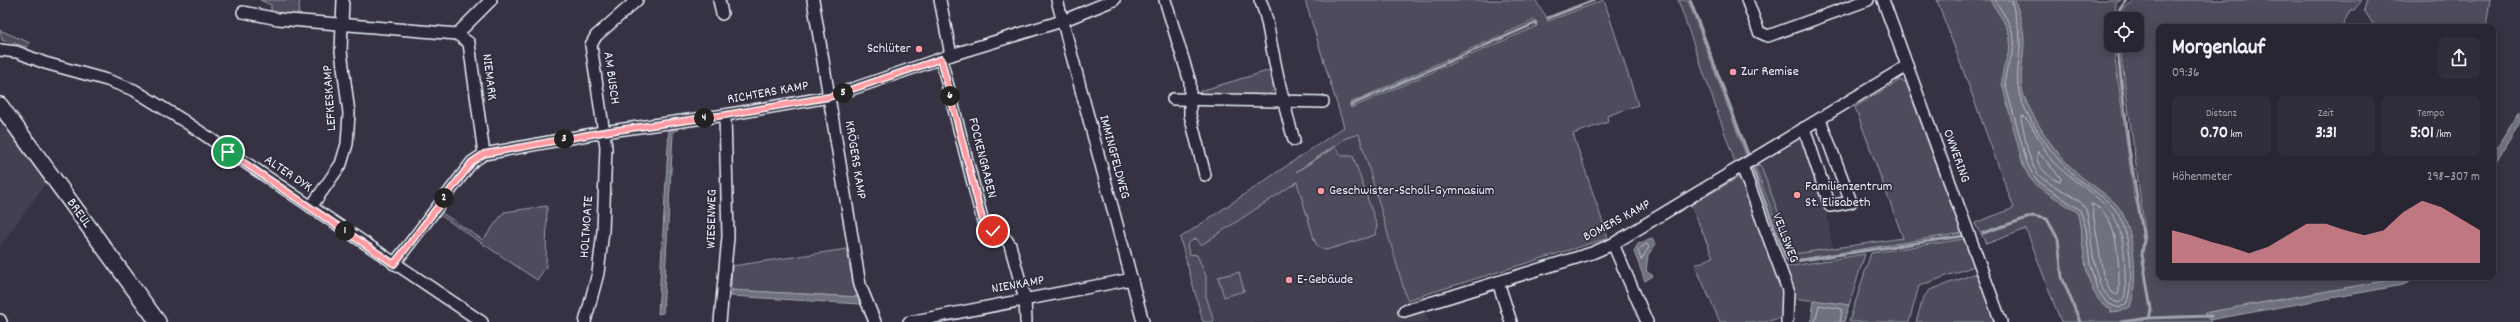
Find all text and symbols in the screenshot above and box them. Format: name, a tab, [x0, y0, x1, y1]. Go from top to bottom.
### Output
map controls	[2104, 12, 2144, 52]
button: locate	[2104, 12, 2144, 52]
text: Morgenlauf	[2172, 33, 2265, 64]
button: share	[2438, 37, 2480, 79]
place label: Schlüter	[867, 39, 912, 59]
marker: Schlüter	[914, 44, 924, 54]
street label: AM BUSCH	[597, 51, 625, 105]
street label: NIEMARK	[476, 53, 502, 102]
place label: Zur Remise	[1741, 62, 1799, 82]
street label: LEFKESKAMP	[318, 64, 342, 132]
text: 09:36	[2172, 64, 2199, 83]
marker: Zur Remise	[1728, 67, 1738, 77]
street label: RICHTERS KAMP	[726, 76, 810, 110]
pin: 5	[833, 83, 853, 103]
text: 5	[840, 85, 846, 101]
pin: 6	[940, 86, 960, 106]
text: 6	[947, 88, 953, 104]
text: Distanz	[2206, 106, 2237, 122]
text: Zeit	[2318, 106, 2334, 122]
text: Tempo	[2417, 106, 2444, 122]
pin: 4	[694, 108, 714, 128]
text: 4	[702, 110, 706, 126]
street label: IMMINGFELDWEG	[1093, 113, 1135, 201]
street label: FOCKENGRABEN	[962, 116, 1002, 200]
street label: KRÖGERS KAMP	[839, 119, 871, 201]
text: 0.70	[2200, 122, 2228, 146]
text: 3:31	[2315, 122, 2337, 146]
text: 5:01	[2410, 122, 2434, 146]
street label: OWWERING	[1937, 126, 1975, 186]
text: km	[2228, 127, 2243, 143]
text: /km	[2434, 127, 2451, 143]
pin: 3	[554, 129, 574, 149]
text: 3	[562, 131, 566, 147]
pin	[211, 135, 245, 169]
icon: arrive	[217, 141, 239, 163]
street label: ALTER DYK	[260, 151, 316, 198]
text: Höhenmeter	[2172, 168, 2232, 187]
text: 298–307 m	[2427, 168, 2480, 187]
place label: Familienzentrum St. Elisabeth	[1805, 177, 1892, 213]
place label: Geschwister-Scholl-Gymnasium	[1329, 181, 1494, 201]
marker: Geschwister-Scholl-Gymnasium	[1316, 186, 1326, 196]
pin: 2	[434, 188, 454, 208]
street label: WIESENWEG	[701, 189, 723, 249]
text: 2	[442, 190, 446, 206]
marker: Familienzentrum St. Elisabeth	[1792, 190, 1802, 200]
street label: BREUL	[61, 194, 97, 232]
street label: HOLTMOATE	[575, 195, 599, 259]
street label: BOMERS KAMP	[1580, 195, 1654, 247]
street label: VELLSWEG	[1766, 210, 1804, 266]
pin	[976, 214, 1010, 248]
icon: check	[982, 220, 1004, 242]
pin: 1	[335, 221, 355, 241]
text: 1	[344, 223, 346, 239]
place label: E-Gebäude	[1297, 270, 1353, 290]
street label: NIENKAMP	[990, 271, 1046, 299]
marker: E-Gebäude	[1284, 275, 1294, 285]

